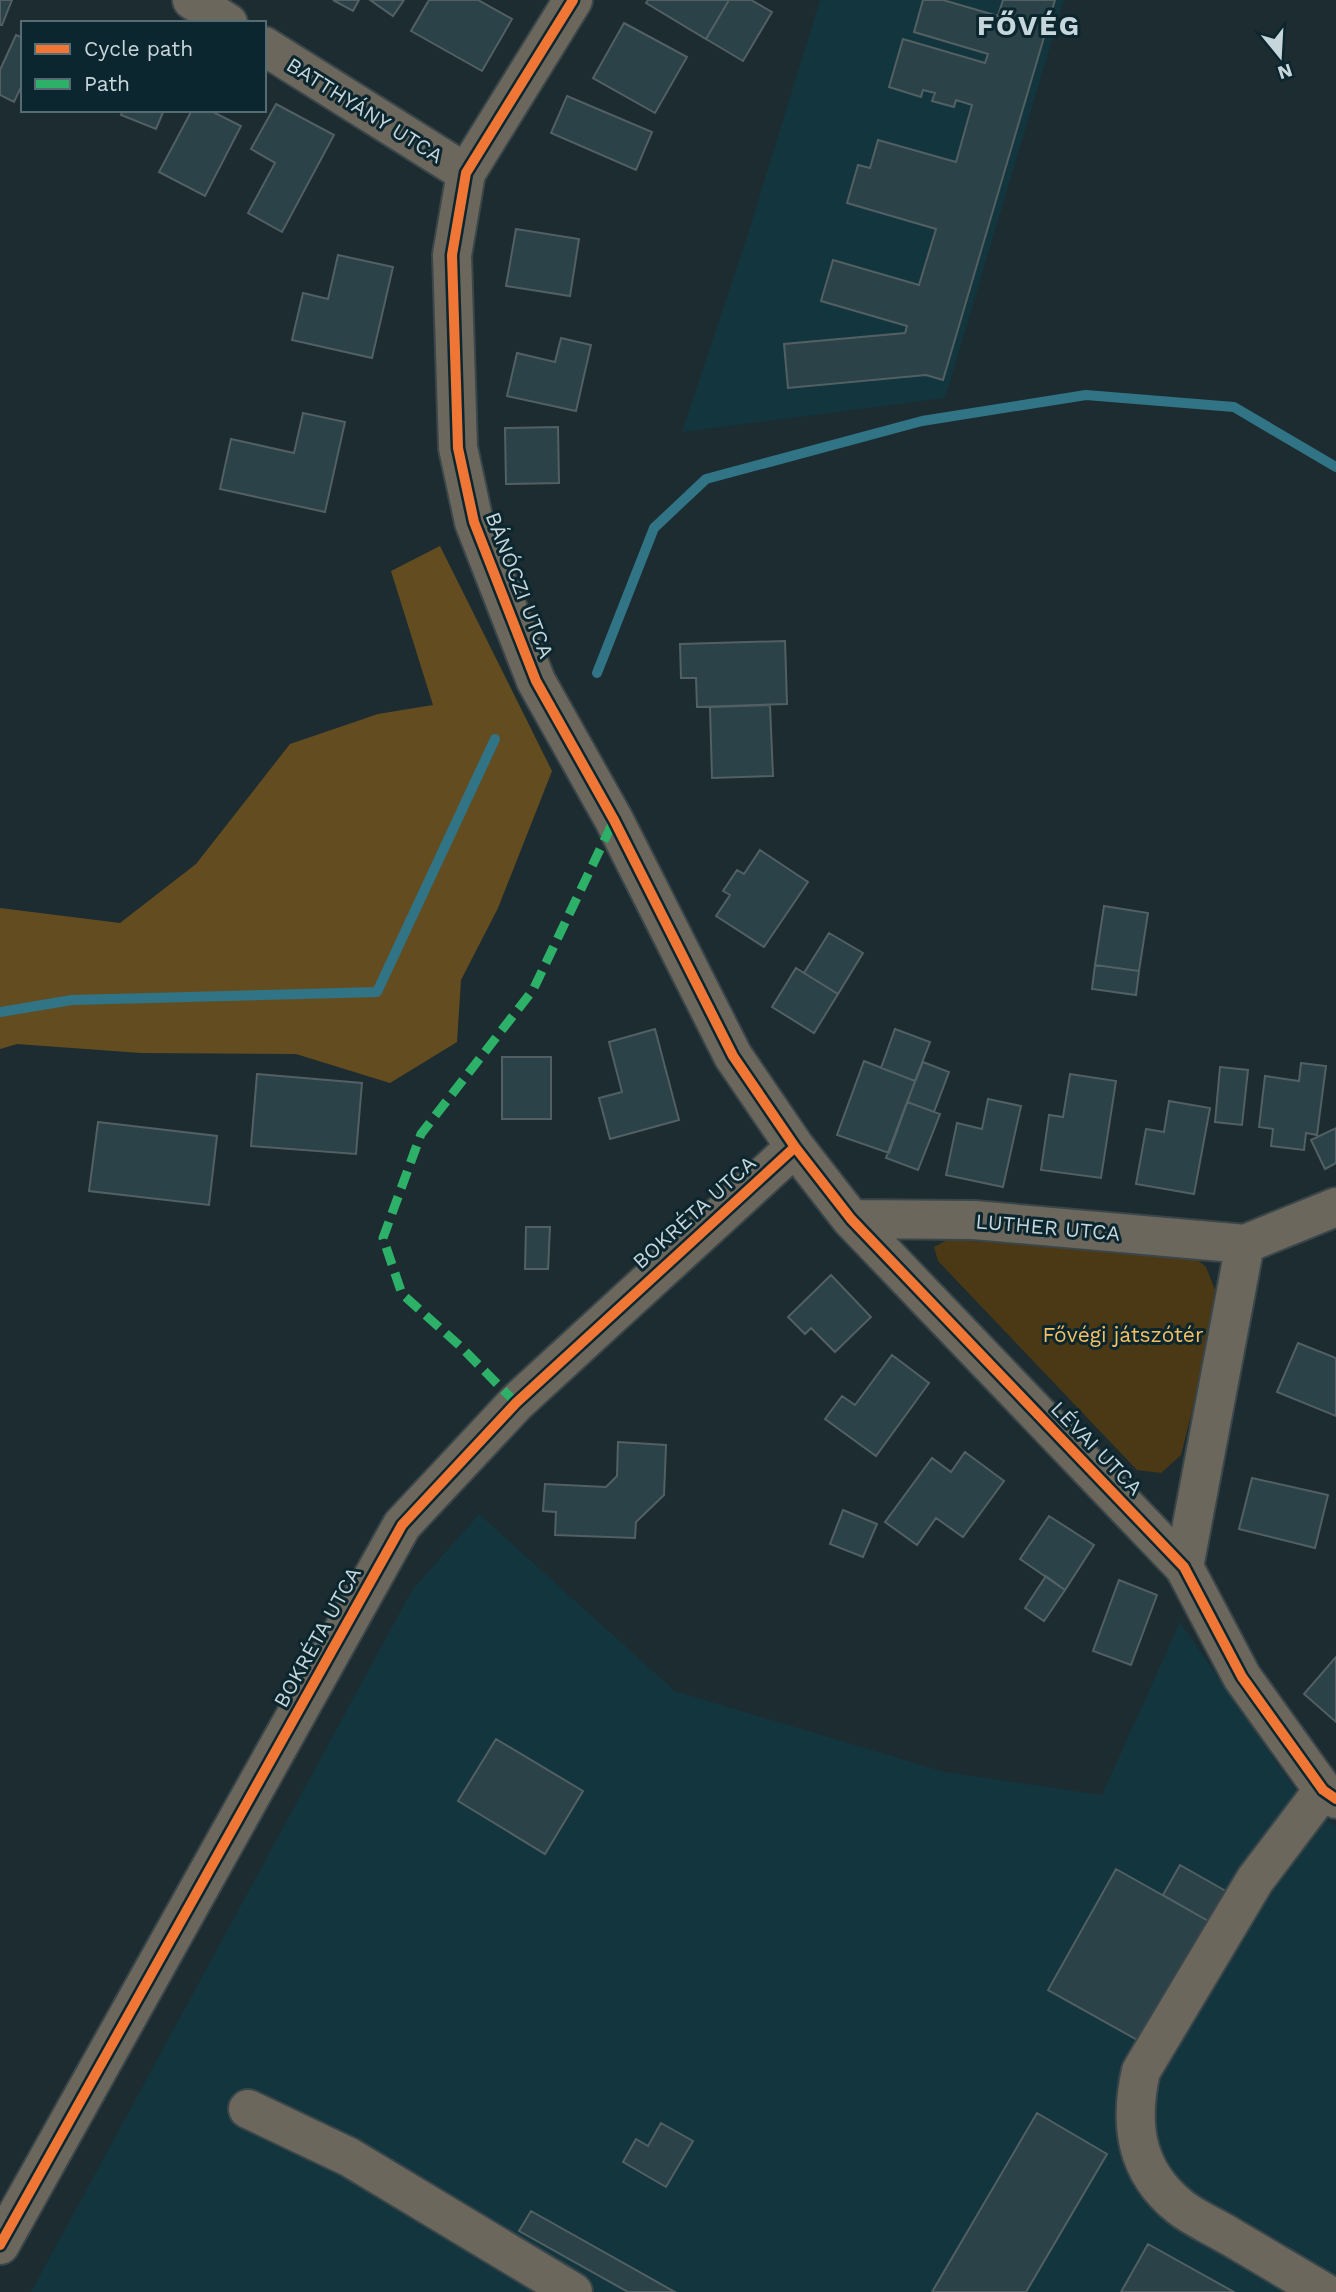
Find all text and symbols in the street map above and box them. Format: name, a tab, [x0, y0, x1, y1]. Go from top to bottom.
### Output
district label: FŐVÉG	[977, 9, 1081, 42]
legend	[21, 21, 266, 112]
north arrow	[1245, 21, 1315, 91]
text: Cycle path	[84, 36, 193, 61]
street label: BATTHYÁNY UTCA	[282, 52, 448, 168]
text: N	[1275, 59, 1295, 85]
text: Path	[84, 71, 130, 96]
street label: BÁNÓCZI UTCA	[481, 508, 559, 662]
street label: BOKRÉTA UTCA	[627, 1150, 761, 1274]
street label: LUTHER UTCA	[975, 1208, 1121, 1246]
park label: Fővégi játszótér	[1042, 1322, 1204, 1347]
street label: LÉVAI UTCA	[1046, 1396, 1148, 1500]
street label: BOKRÉTA UTCA	[268, 1562, 366, 1712]

